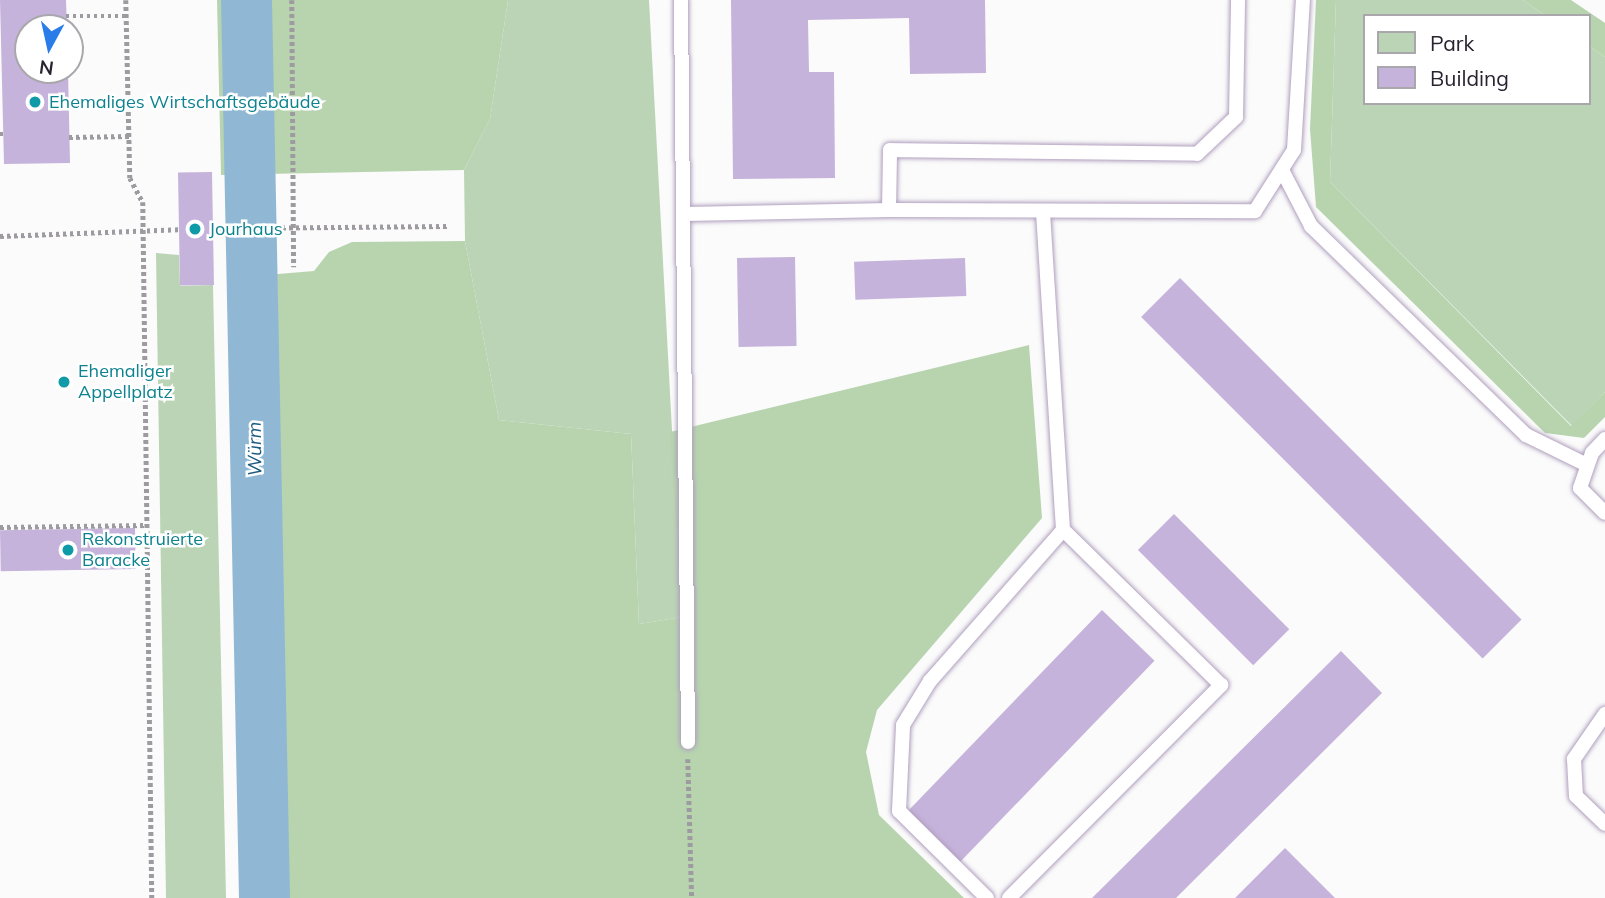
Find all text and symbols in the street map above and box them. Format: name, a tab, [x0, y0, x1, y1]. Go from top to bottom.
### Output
north arrow	[14, 14, 84, 84]
legend	[1364, 14, 1591, 105]
text: Park	[1430, 30, 1474, 56]
text: N	[38, 55, 55, 81]
text: Building	[1430, 65, 1509, 91]
place label: Ehemaliges Wirtschaftsgebäude	[49, 91, 320, 113]
marker: Ehemaliges Wirtschaftsgebäude	[27, 94, 43, 110]
place label: Jourhaus	[209, 218, 283, 240]
marker: Jourhaus	[187, 221, 203, 237]
place label: Ehemaliger Appellplatz	[78, 361, 173, 404]
marker: Ehemaliger Appellplatz	[56, 374, 72, 390]
water label: Würm	[243, 421, 267, 477]
place label: Rekonstruierte Baracke	[82, 529, 203, 572]
marker: Rekonstruierte Baracke	[60, 542, 76, 558]

